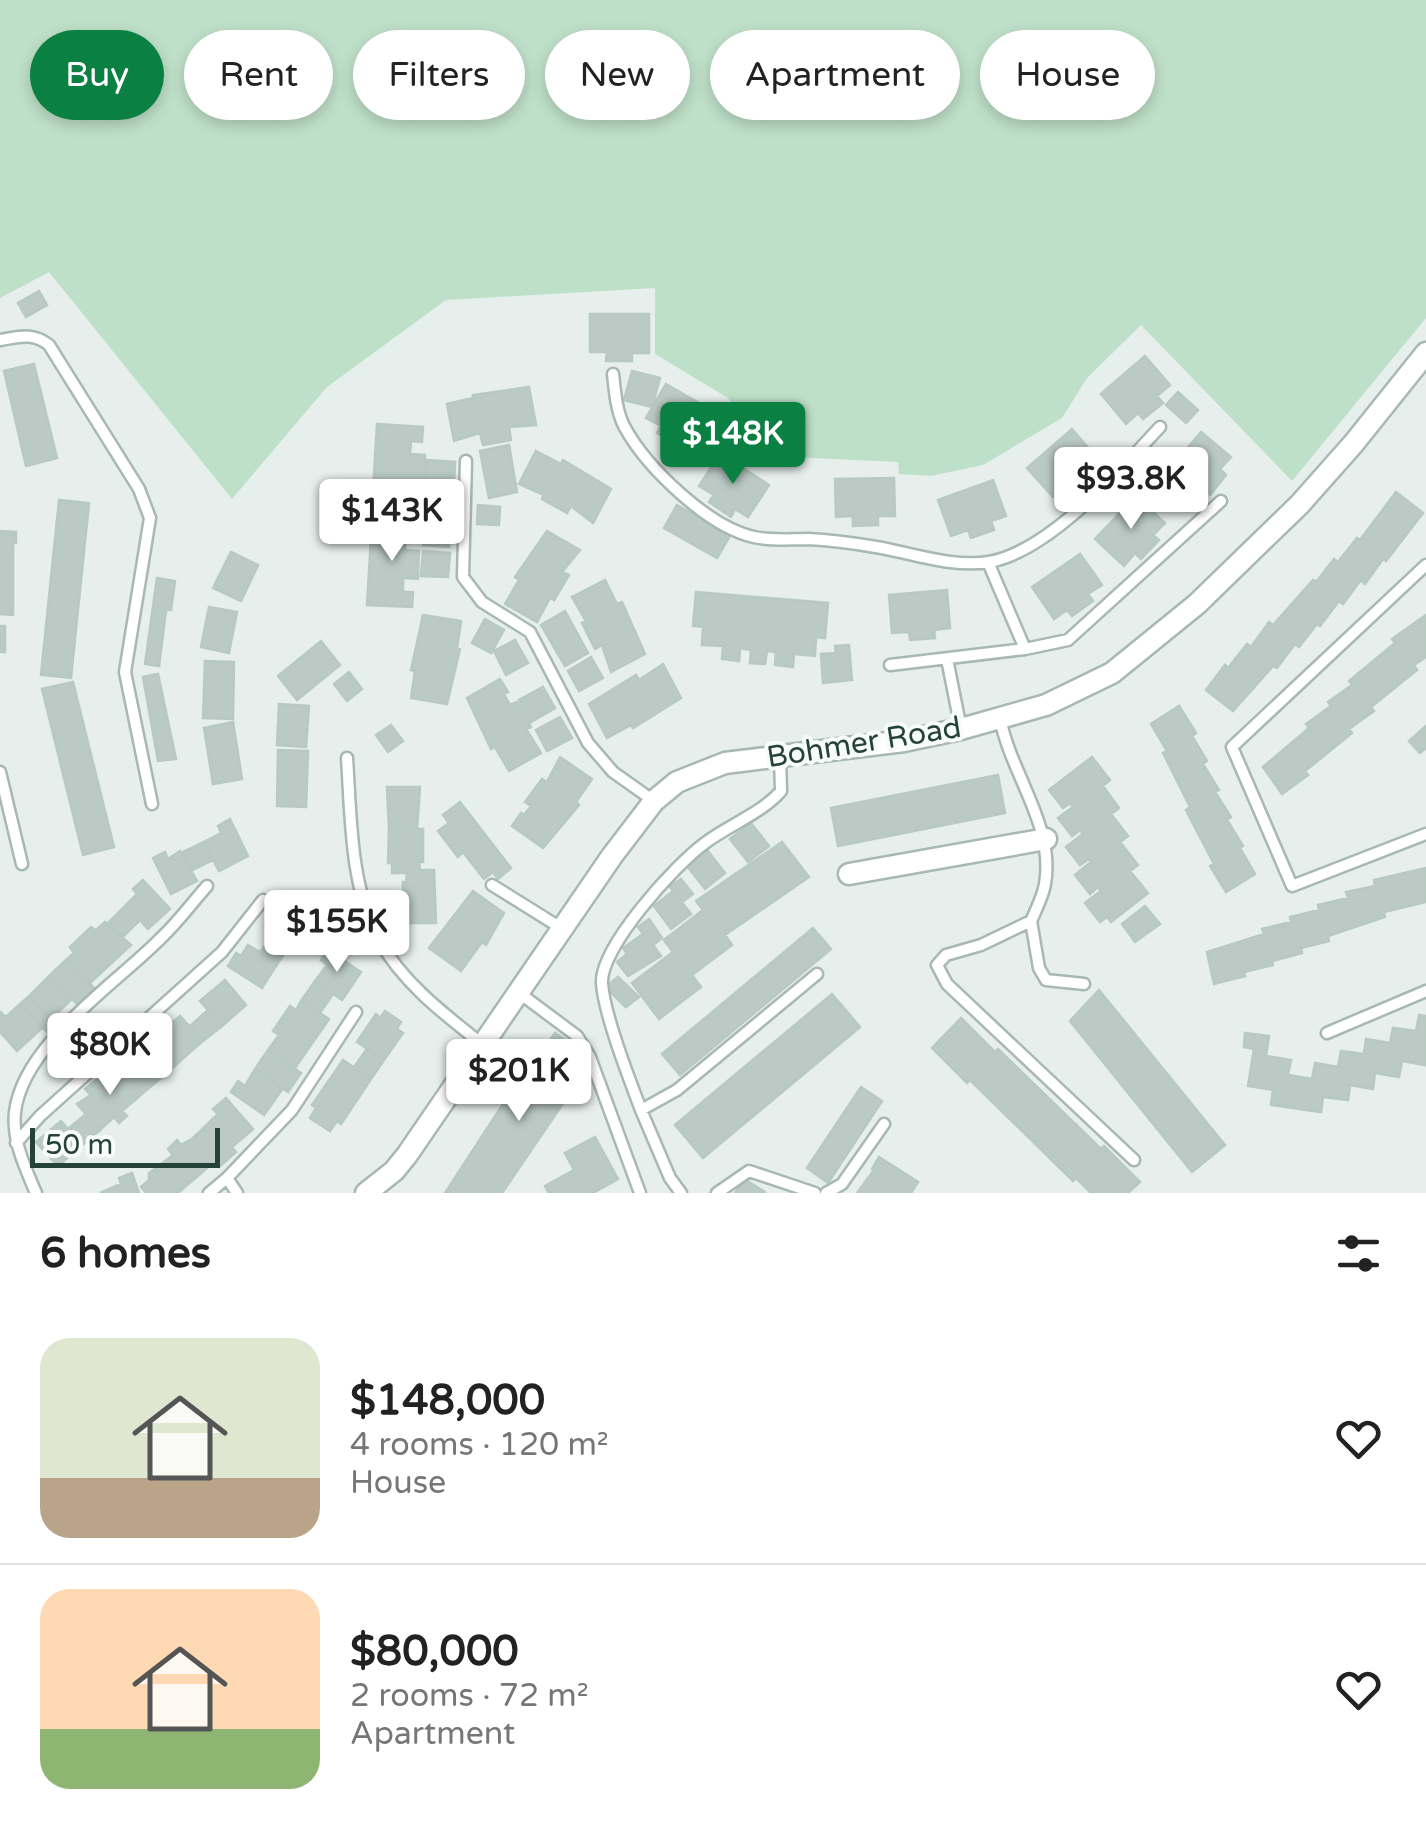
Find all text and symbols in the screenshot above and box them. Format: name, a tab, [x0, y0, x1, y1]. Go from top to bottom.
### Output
chip: Buy	[30, 30, 164, 120]
chip: Rent	[184, 30, 333, 120]
chip: Filters	[353, 30, 525, 120]
chip: New	[545, 30, 690, 120]
chip: Apartment	[710, 30, 960, 120]
chip: House	[980, 30, 1155, 120]
pin: $148K	[663, 402, 803, 487]
text: $148K	[682, 415, 784, 453]
pin: $93.8K	[1050, 447, 1212, 532]
text: $93.8K	[1076, 460, 1186, 498]
pin: $143K	[322, 479, 462, 564]
text: $143K	[341, 492, 443, 530]
street label: Bohmer Road	[764, 709, 964, 776]
pin: $155K	[267, 890, 407, 975]
text: $155K	[286, 903, 388, 941]
pin: $80K	[51, 1013, 169, 1098]
text: $80K	[69, 1026, 151, 1064]
pin: $201K	[449, 1039, 589, 1124]
text: $201K	[468, 1052, 570, 1090]
scale bar	[30, 1123, 220, 1168]
text: 50 m	[45, 1128, 113, 1162]
icon: filters	[1331, 1226, 1386, 1281]
text: 6 homes	[40, 1228, 211, 1279]
text: $148,000	[350, 1375, 545, 1426]
icon: home	[120, 1378, 240, 1498]
icon: heart	[1331, 1411, 1386, 1466]
text: 4 rooms · 120 m²	[350, 1426, 609, 1464]
text: House	[350, 1464, 446, 1502]
text: $80,000	[350, 1626, 519, 1677]
icon: home	[120, 1629, 240, 1749]
icon: heart	[1331, 1662, 1386, 1717]
text: 2 rooms · 72 m²	[350, 1677, 589, 1715]
text: Apartment	[350, 1715, 515, 1753]

